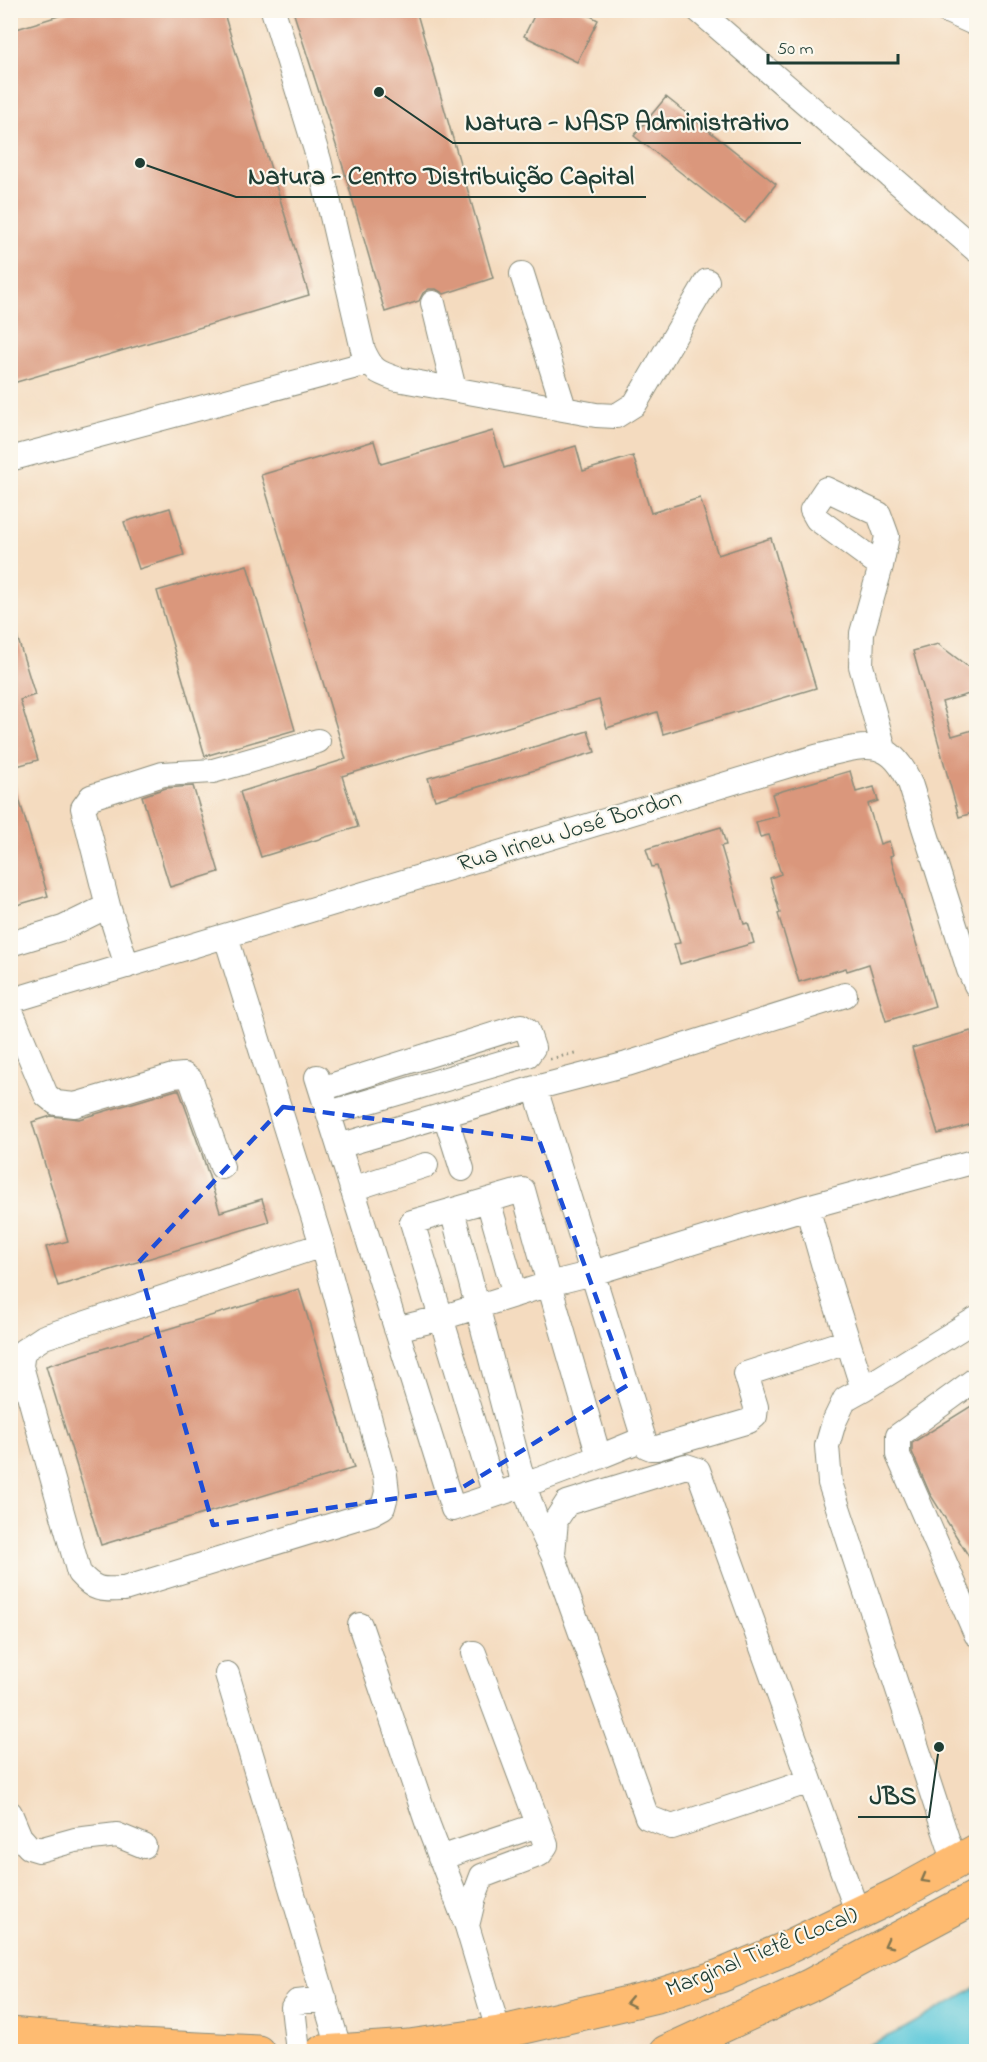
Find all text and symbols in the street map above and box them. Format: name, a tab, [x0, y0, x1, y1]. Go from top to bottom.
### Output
scale bar	[768, 27, 898, 65]
text: 50 m	[777, 37, 814, 63]
callout: Natura - NASP Administrativo	[453, 99, 801, 143]
text: Natura - NASP Administrativo	[465, 105, 789, 143]
callout: Natura - Centro Distribuição Capital	[236, 153, 646, 197]
text: Natura - Centro Distribuição Capital	[248, 159, 634, 197]
street label: Rua Irineu José Bordon	[454, 781, 686, 883]
callout: JBS	[858, 1773, 929, 1817]
text: JBS	[870, 1779, 917, 1817]
one-way arrow	[921, 1872, 932, 1883]
street label: Marginal Tietê (Local)	[661, 1898, 863, 2008]
one-way arrow	[883, 1937, 894, 1948]
one-way arrow	[625, 1995, 635, 2008]

